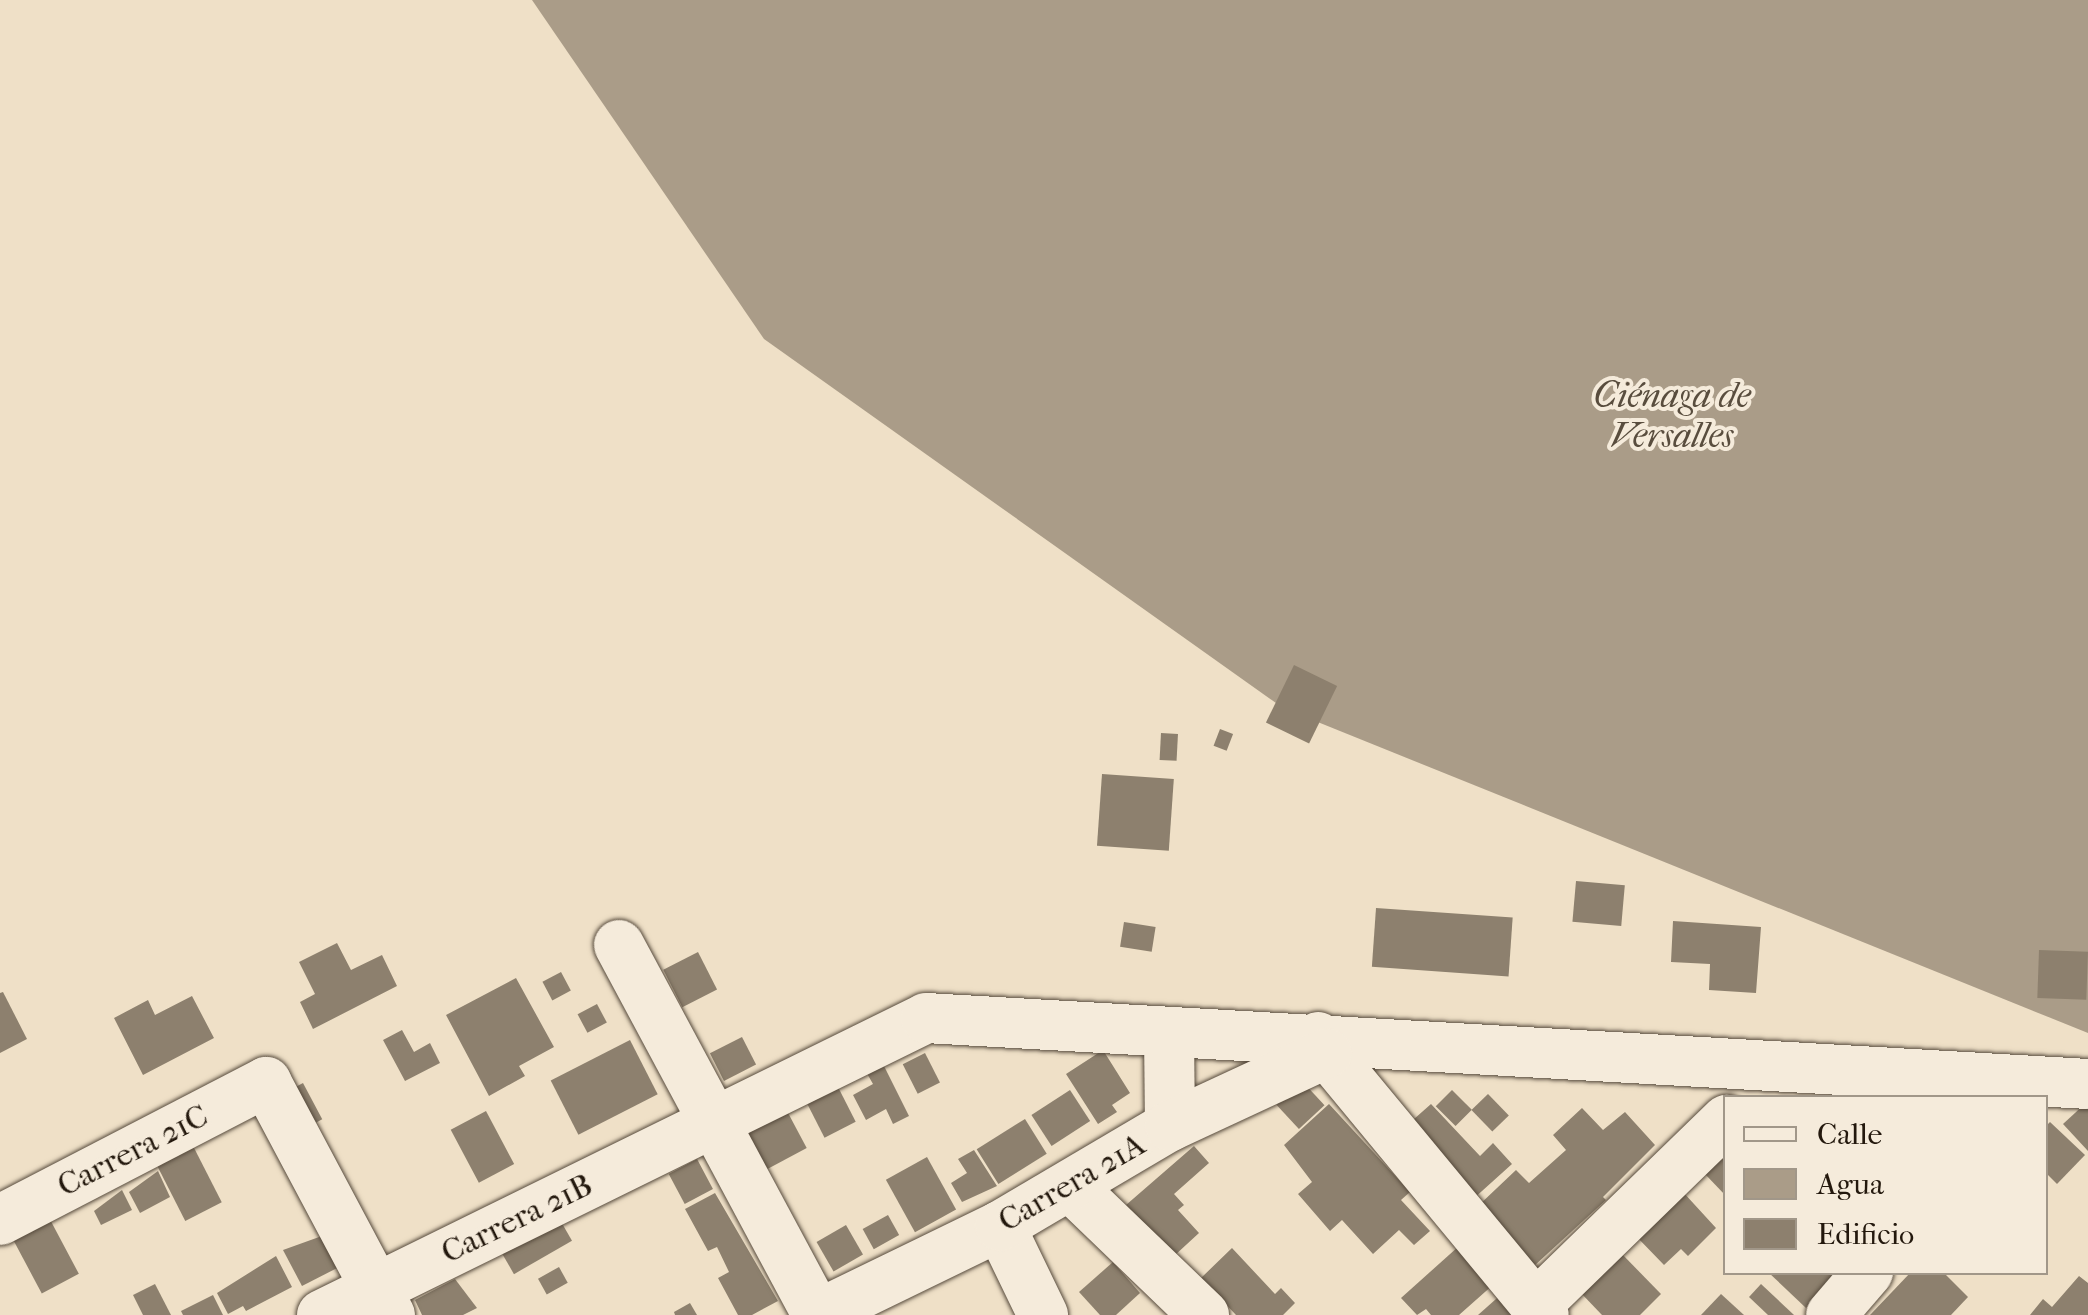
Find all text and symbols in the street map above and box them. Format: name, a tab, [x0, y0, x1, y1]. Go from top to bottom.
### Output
water label: Ciénaga de Versalles	[1594, 375, 1750, 457]
legend	[1723, 1095, 2048, 1275]
street label: Carrera 21C	[51, 1097, 215, 1205]
text: Calle	[1817, 1117, 1882, 1152]
street label: Carrera 21A	[992, 1126, 1152, 1240]
street label: Carrera 21B	[435, 1166, 599, 1272]
text: Agua	[1817, 1167, 1884, 1202]
text: Edificio	[1817, 1217, 1914, 1252]

